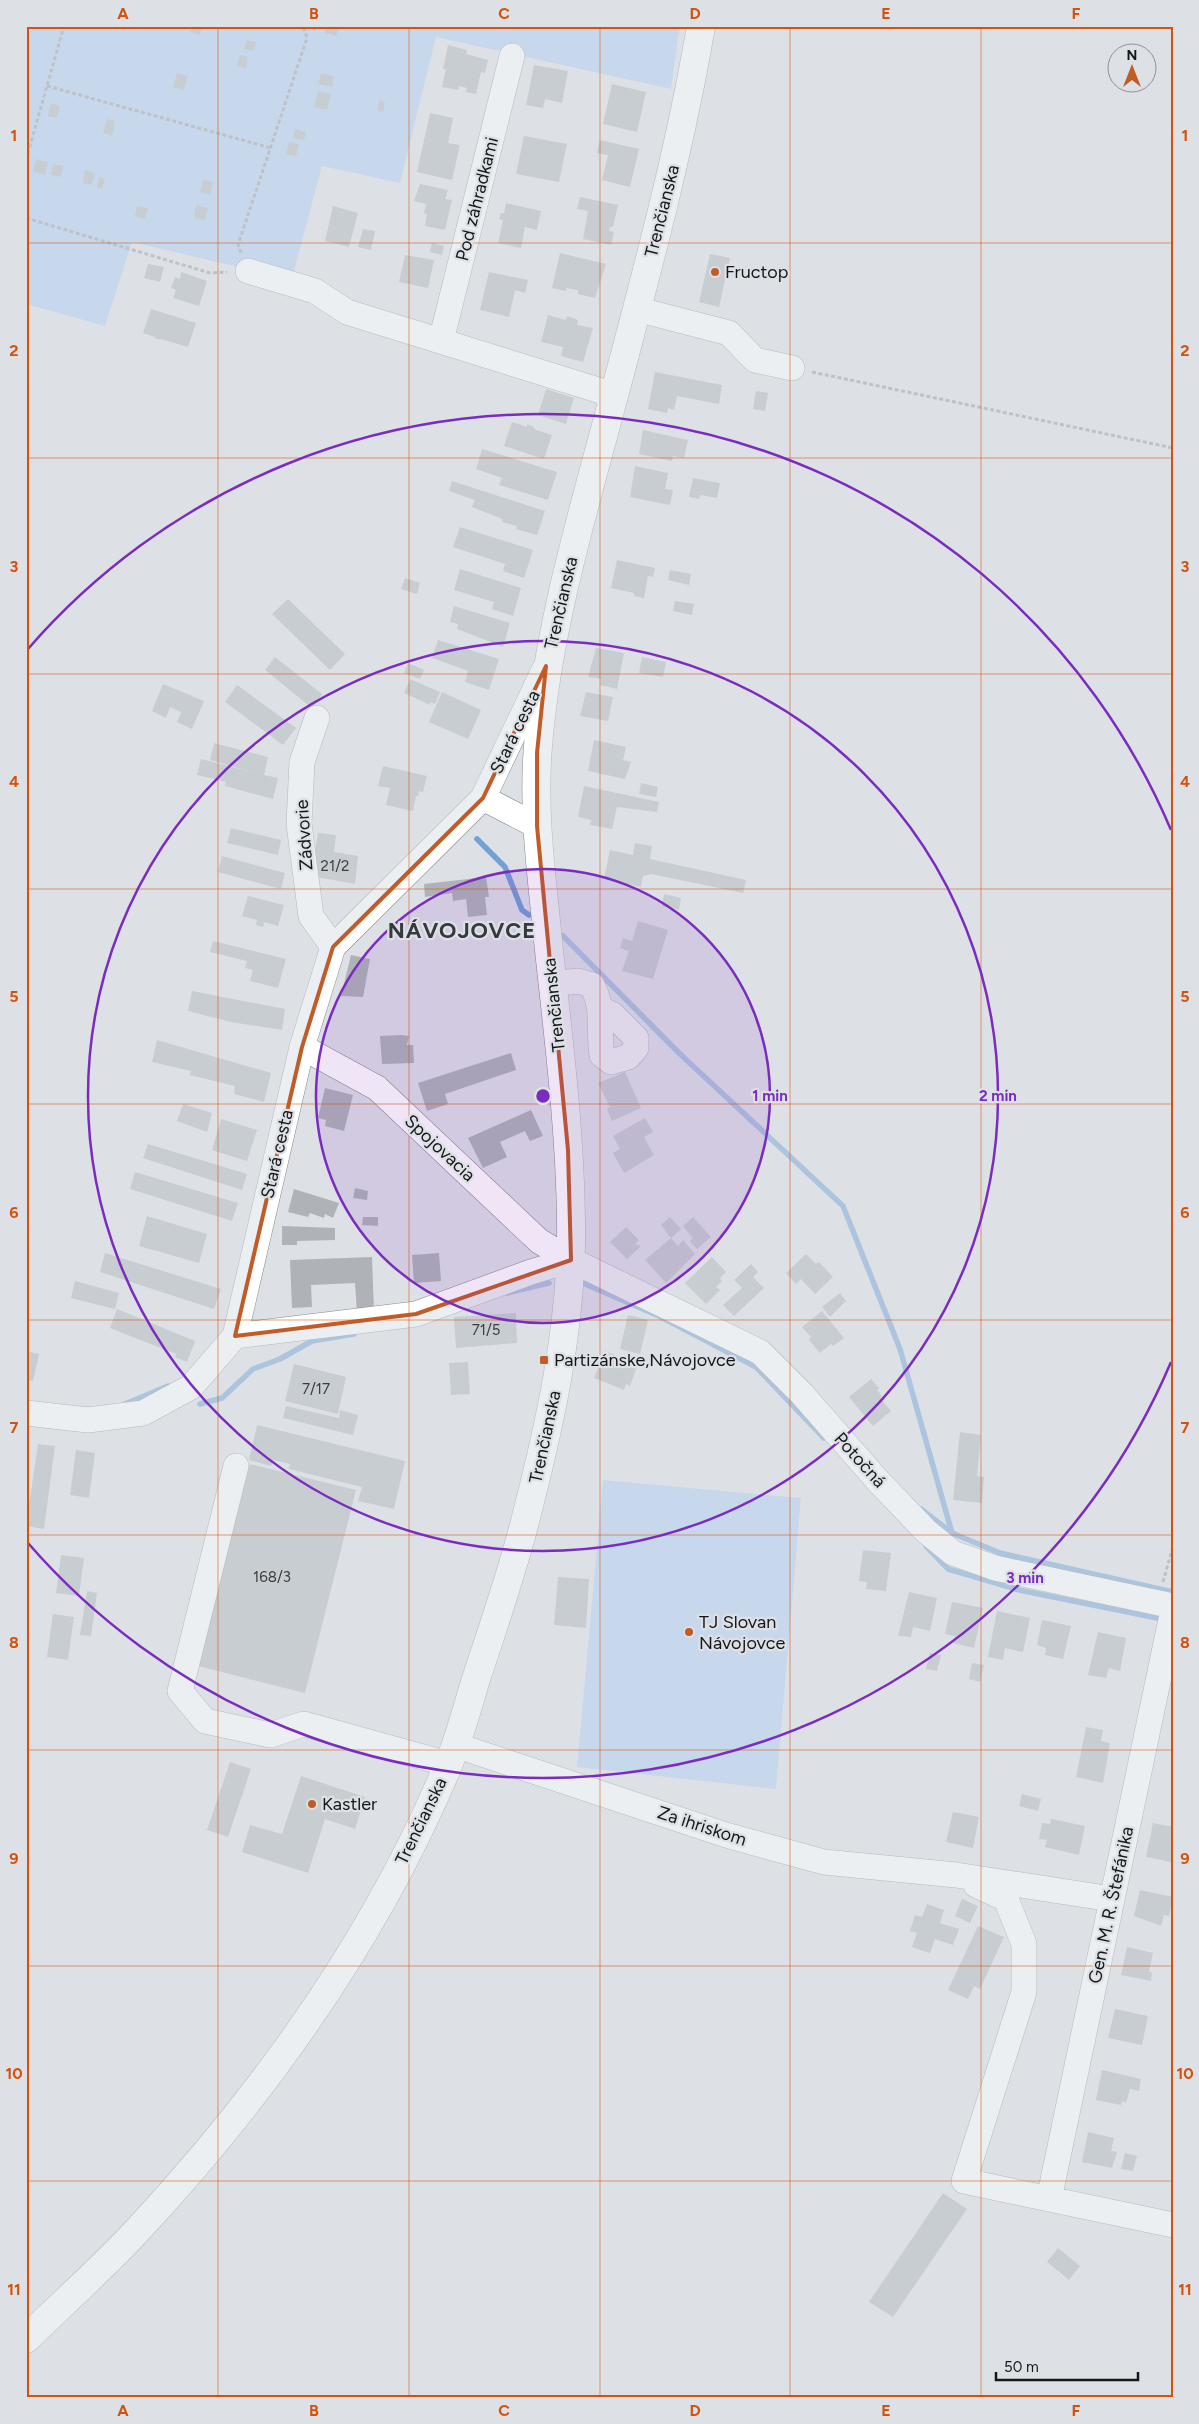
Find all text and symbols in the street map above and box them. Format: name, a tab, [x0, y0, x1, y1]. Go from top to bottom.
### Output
text: A	[117, 4, 129, 23]
text: B	[309, 4, 319, 23]
text: C	[498, 4, 510, 23]
text: D	[689, 4, 701, 23]
text: E	[881, 4, 891, 23]
text: F	[1072, 4, 1081, 23]
north arrow	[1106, 42, 1156, 92]
text: N	[1127, 47, 1137, 64]
text: 1	[11, 126, 17, 145]
text: 1	[1182, 126, 1188, 145]
street label: Pod záhradkami	[451, 135, 503, 263]
street label: Trenčianska	[640, 163, 684, 259]
place label: Fructop	[725, 261, 788, 283]
marker: Fructop	[709, 266, 721, 278]
text: 2	[9, 341, 19, 360]
text: 2	[1180, 341, 1190, 360]
street label: Trenčianska	[540, 555, 582, 651]
text: 3	[10, 557, 19, 576]
text: 3	[1181, 557, 1190, 576]
street label: Stará cesta	[485, 686, 545, 778]
text: 4	[9, 772, 19, 791]
text: 4	[1180, 772, 1190, 791]
street label: Zádvorie	[291, 799, 317, 871]
house number: 21/2	[321, 857, 349, 875]
district label: NÁVOJOVCE	[388, 917, 536, 944]
street label: Trenčianska	[538, 957, 570, 1053]
text: 5	[9, 987, 19, 1006]
text: 5	[1180, 987, 1190, 1006]
centre of rings	[534, 1087, 552, 1105]
text: 1 min	[752, 1087, 788, 1105]
text: 2 min	[979, 1087, 1017, 1105]
street label: Stará cesta	[256, 1107, 298, 1201]
street label: Spojovacia	[400, 1110, 480, 1186]
text: 6	[9, 1203, 19, 1222]
text: 6	[1180, 1203, 1190, 1222]
house number: 71/5	[472, 1321, 500, 1339]
place label: Partizánske,Návojovce	[554, 1349, 736, 1371]
marker: Partizánske,Návojovce	[538, 1354, 550, 1366]
house number: 7/17	[302, 1380, 330, 1398]
street label: Trenčianska	[524, 1389, 566, 1485]
text: 7	[10, 1418, 19, 1437]
text: 7	[1181, 1418, 1190, 1437]
street label: Potočná	[829, 1428, 891, 1492]
house number: 168/3	[253, 1568, 291, 1586]
text: 3 min	[1006, 1569, 1044, 1587]
place label: TJ Slovan Návojovce	[699, 1611, 785, 1654]
marker: TJ Slovan Návojovce	[683, 1626, 695, 1638]
text: 8	[9, 1633, 19, 1652]
text: 8	[1180, 1633, 1190, 1652]
street label: Trenčianska	[390, 1774, 452, 1868]
place label: Kastler	[322, 1793, 377, 1815]
marker: Kastler	[306, 1798, 318, 1810]
street label: Za ihriskom	[655, 1801, 749, 1851]
street label: Gen. M. R. Štefánika	[1084, 1824, 1138, 1986]
text: 9	[9, 1849, 19, 1868]
text: 9	[1180, 1849, 1190, 1868]
text: 10	[5, 2064, 23, 2083]
text: 10	[1176, 2064, 1194, 2083]
text: 11	[7, 2280, 21, 2299]
text: 11	[1178, 2280, 1192, 2299]
scale bar	[996, 2349, 1139, 2381]
text: 50 m	[1004, 2358, 1039, 2376]
text: A	[117, 2401, 129, 2420]
text: B	[309, 2401, 319, 2420]
text: C	[498, 2401, 510, 2420]
text: D	[689, 2401, 701, 2420]
text: E	[881, 2401, 891, 2420]
text: F	[1072, 2401, 1081, 2420]

